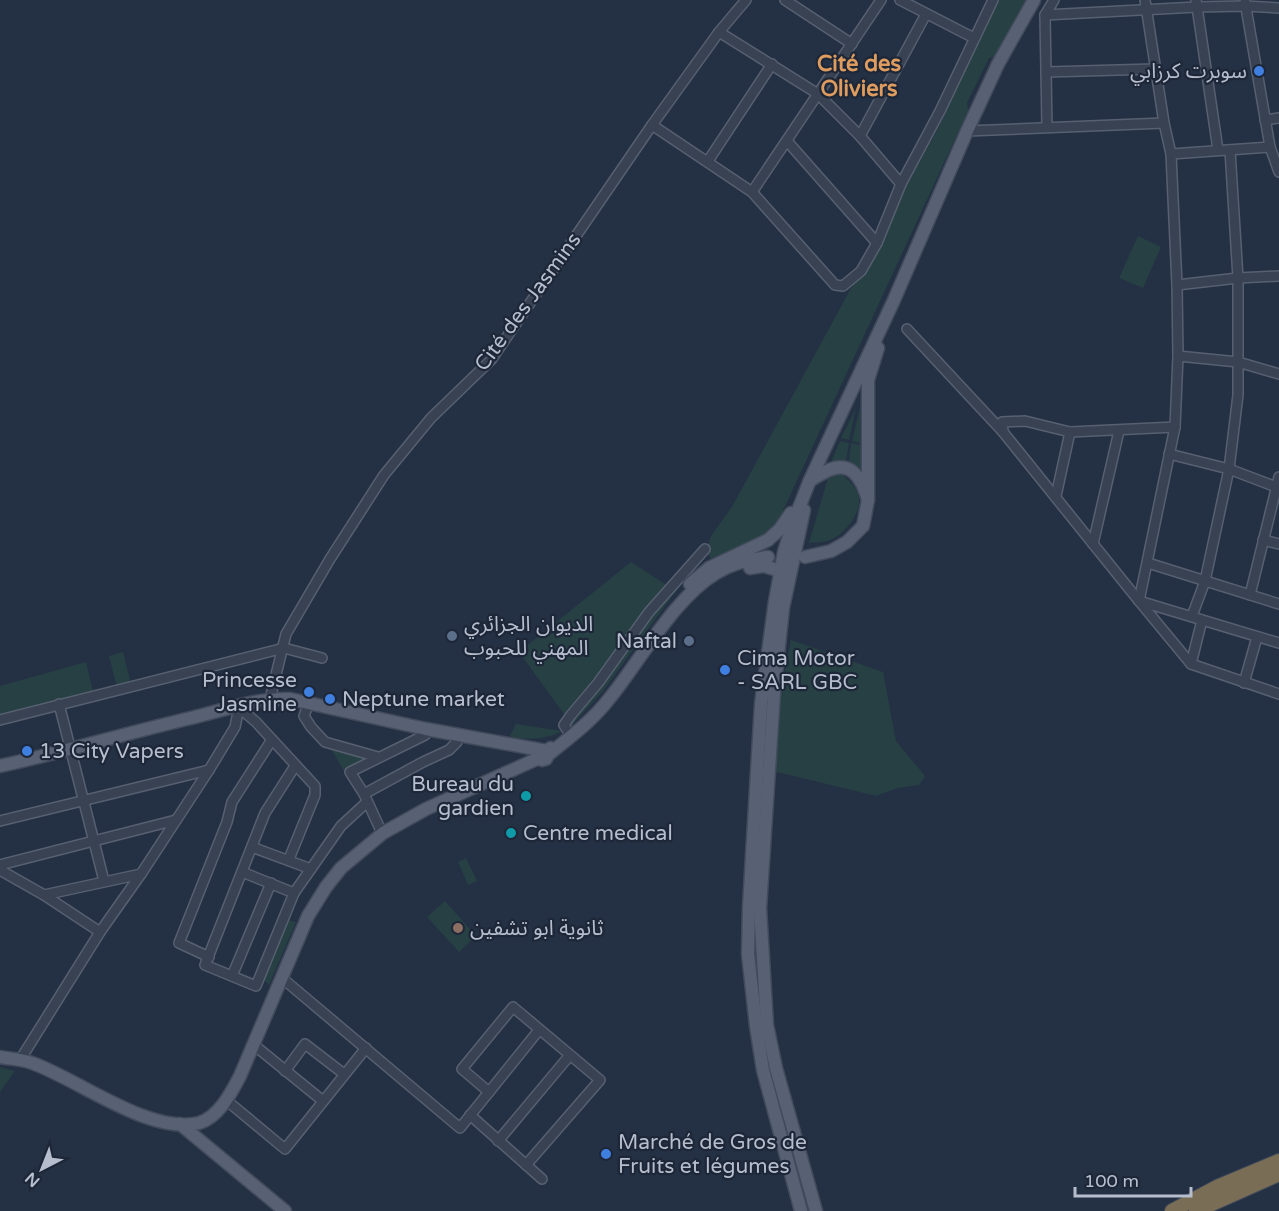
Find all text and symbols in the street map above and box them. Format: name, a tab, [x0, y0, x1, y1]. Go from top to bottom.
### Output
district label: Cité des Oliviers	[817, 51, 901, 102]
place label: سوبرت كرزابي	[1130, 59, 1247, 86]
marker: سوبرت كرزابي	[1252, 64, 1266, 78]
street label: Cité des Jasmins	[469, 228, 587, 376]
place label: الديوان الجزائري المهني للحبوب	[464, 612, 593, 663]
marker: الديوان الجزائري المهني للحبوب	[445, 629, 459, 643]
place label: Naftal	[616, 629, 677, 654]
marker: Naftal	[682, 634, 696, 648]
place label: Cima Motor - SARL GBC	[737, 646, 857, 695]
marker: Cima Motor - SARL GBC	[718, 663, 732, 677]
place label: Princesse Jasmine	[202, 668, 297, 717]
marker: Princesse Jasmine	[302, 685, 316, 699]
place label: Neptune market	[342, 687, 505, 712]
marker: Neptune market	[323, 692, 337, 706]
place label: 13 City Vapers	[39, 739, 184, 764]
marker: 13 City Vapers	[20, 744, 34, 758]
place label: Bureau du gardien	[411, 772, 514, 821]
marker: Bureau du gardien	[519, 789, 533, 803]
place label: Centre medical	[523, 821, 673, 846]
marker: Centre medical	[504, 826, 518, 840]
place label: ثانوية ابو تشفين	[470, 916, 604, 941]
marker: ثانوية ابو تشفين	[451, 921, 465, 935]
place label: Marché de Gros de Fruits et légumes	[618, 1130, 807, 1179]
north arrow	[12, 1139, 72, 1199]
marker: Marché de Gros de Fruits et légumes	[599, 1147, 613, 1161]
scale bar	[1075, 1160, 1190, 1198]
text: N	[21, 1168, 44, 1191]
text: 100 m	[1084, 1170, 1139, 1192]

